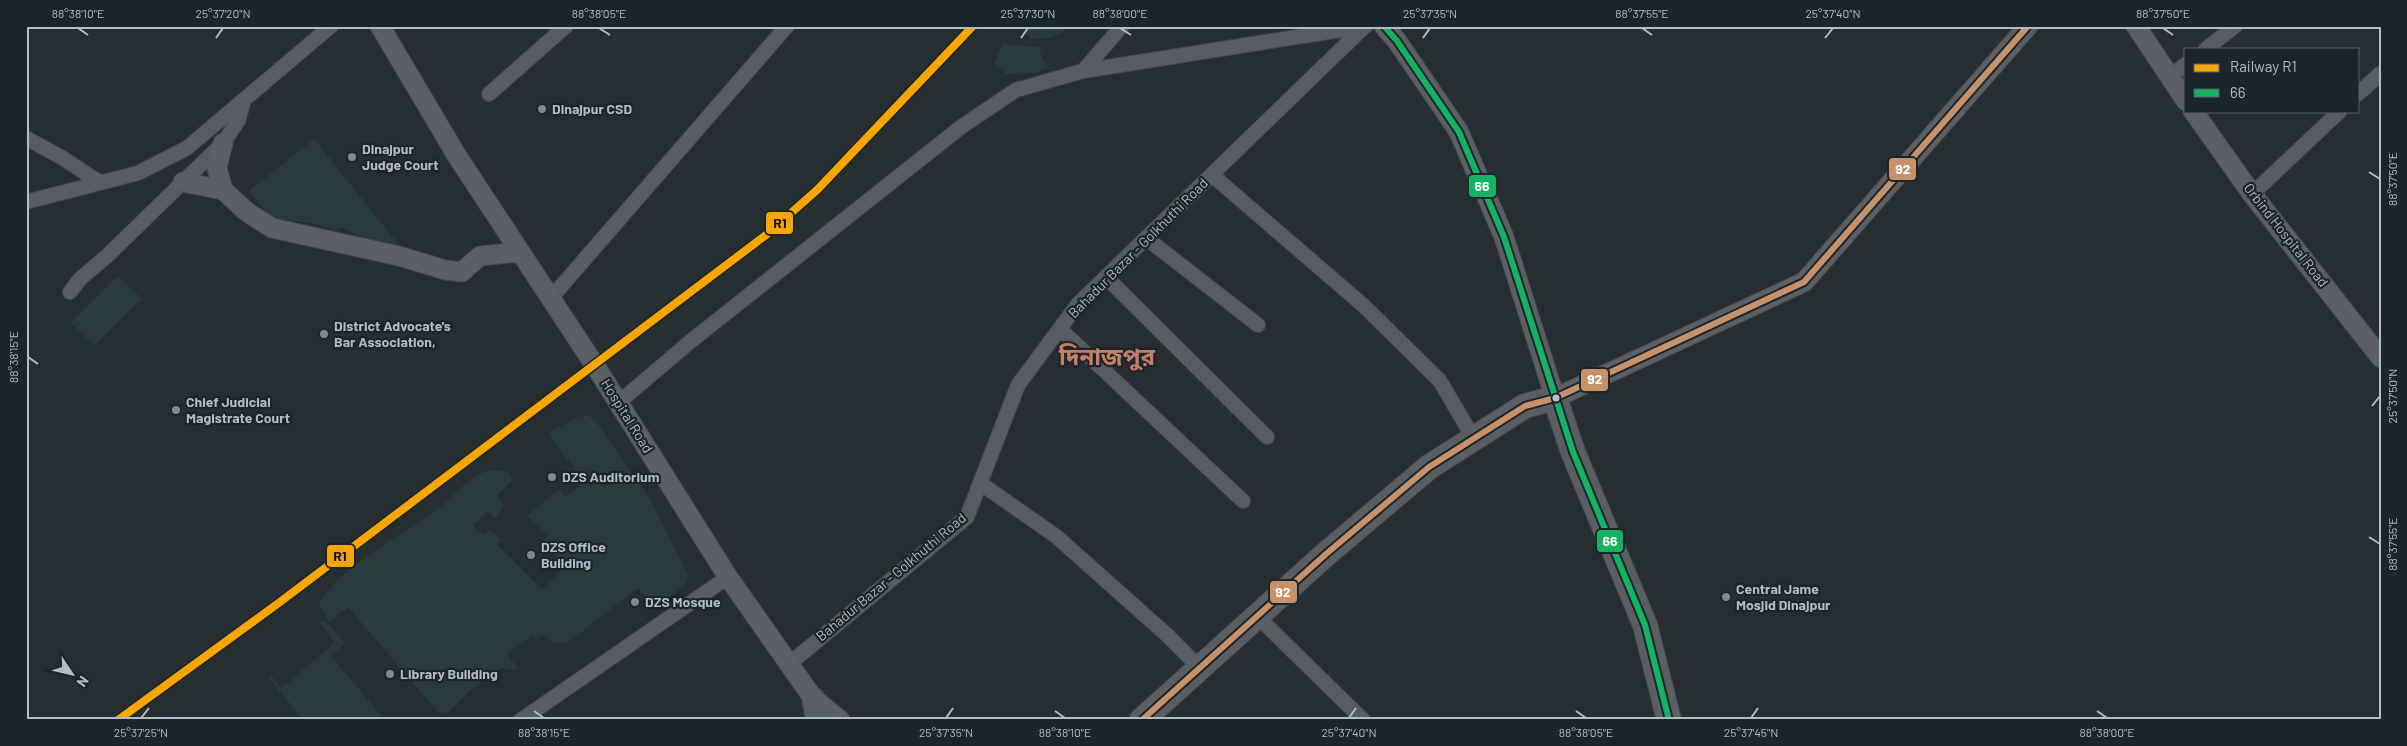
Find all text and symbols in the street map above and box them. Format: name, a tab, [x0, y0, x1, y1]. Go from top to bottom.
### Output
text: 88°38'10"E	[52, 6, 104, 20]
text: 25°37'20"N	[195, 6, 251, 20]
text: 88°38'05"E	[572, 6, 626, 20]
text: 25°37'30"N	[1001, 6, 1055, 20]
text: 88°38'00"E	[1092, 6, 1148, 20]
text: 25°37'35"N	[1403, 6, 1457, 20]
text: 88°37'55"E	[1615, 6, 1669, 20]
text: 25°37'40"N	[1805, 6, 1861, 20]
text: 88°37'50"E	[2136, 6, 2190, 20]
legend	[2184, 48, 2360, 112]
text: Railway R1	[2230, 57, 2297, 75]
text: 66	[2230, 83, 2245, 101]
place label: Dinajpur CSD	[552, 100, 632, 117]
marker: Dinajpur CSD	[536, 103, 548, 115]
place label: Dinajpur Judge Court	[362, 140, 439, 173]
marker: Dinajpur Judge Court	[346, 151, 358, 163]
text: 88°37'50"E	[2385, 152, 2399, 206]
line badge: 92	[1888, 157, 1917, 181]
text: 92	[1895, 160, 1911, 177]
street label: Bahadur Bazar - Golkhuthi Road	[1064, 174, 1211, 321]
line badge: 66	[1468, 174, 1497, 198]
text: 66	[1474, 177, 1490, 194]
street label: Orbind Hospital Road	[2241, 179, 2332, 290]
line badge: R1	[765, 211, 794, 235]
text: R1	[773, 214, 787, 231]
place label: District Advocate's Bar Association,	[334, 317, 451, 350]
marker: District Advocate's Bar Association,	[318, 328, 330, 340]
text: 88°38'15"E	[6, 331, 20, 383]
district label: দিনাজপুর	[1058, 341, 1156, 371]
line badge: 92	[1580, 368, 1609, 392]
text: 25°37'50"N	[2385, 369, 2399, 423]
text: 92	[1587, 370, 1603, 387]
street label: Hospital Road	[598, 376, 657, 456]
place label: Chief Judicial Magistrate Court	[186, 393, 290, 426]
unlabelled marker	[1551, 393, 1561, 403]
marker: Chief Judicial Magistrate Court	[170, 404, 182, 416]
place label: DZS Auditorium	[562, 468, 660, 485]
marker: DZS Auditorium	[546, 471, 558, 483]
street label: Bahadur Bazar - Golkhuthi Road	[812, 509, 969, 644]
text: 88°37'55"E	[2385, 517, 2399, 571]
line badge: 66	[1596, 529, 1624, 553]
text: 66	[1602, 532, 1618, 549]
place label: DZS Office Building	[541, 538, 606, 571]
line badge: R1	[326, 544, 355, 568]
text: R1	[333, 547, 347, 564]
marker: DZS Office Building	[525, 549, 537, 561]
line badge: 92	[1269, 580, 1298, 604]
place label: Central Jame Mosjid Dinajpur	[1736, 580, 1831, 613]
text: 92	[1275, 583, 1291, 600]
marker: Central Jame Mosjid Dinajpur	[1720, 591, 1732, 603]
place label: DZS Mosque	[645, 593, 721, 610]
marker: DZS Mosque	[629, 596, 641, 608]
north arrow	[48, 648, 98, 698]
place label: Library Building	[400, 665, 498, 682]
marker: Library Building	[384, 668, 396, 680]
text: N	[73, 673, 93, 690]
text: 25°37'25"N	[114, 725, 168, 739]
text: 88°38'15"E	[518, 725, 570, 739]
text: 25°37'35"N	[919, 725, 973, 739]
text: 88°38'10"E	[1039, 725, 1091, 739]
text: 25°37'40"N	[1321, 725, 1377, 739]
text: 88°38'05"E	[1559, 725, 1613, 739]
text: 25°37'45"N	[1724, 725, 1778, 739]
text: 88°38'00"E	[2079, 725, 2135, 739]

